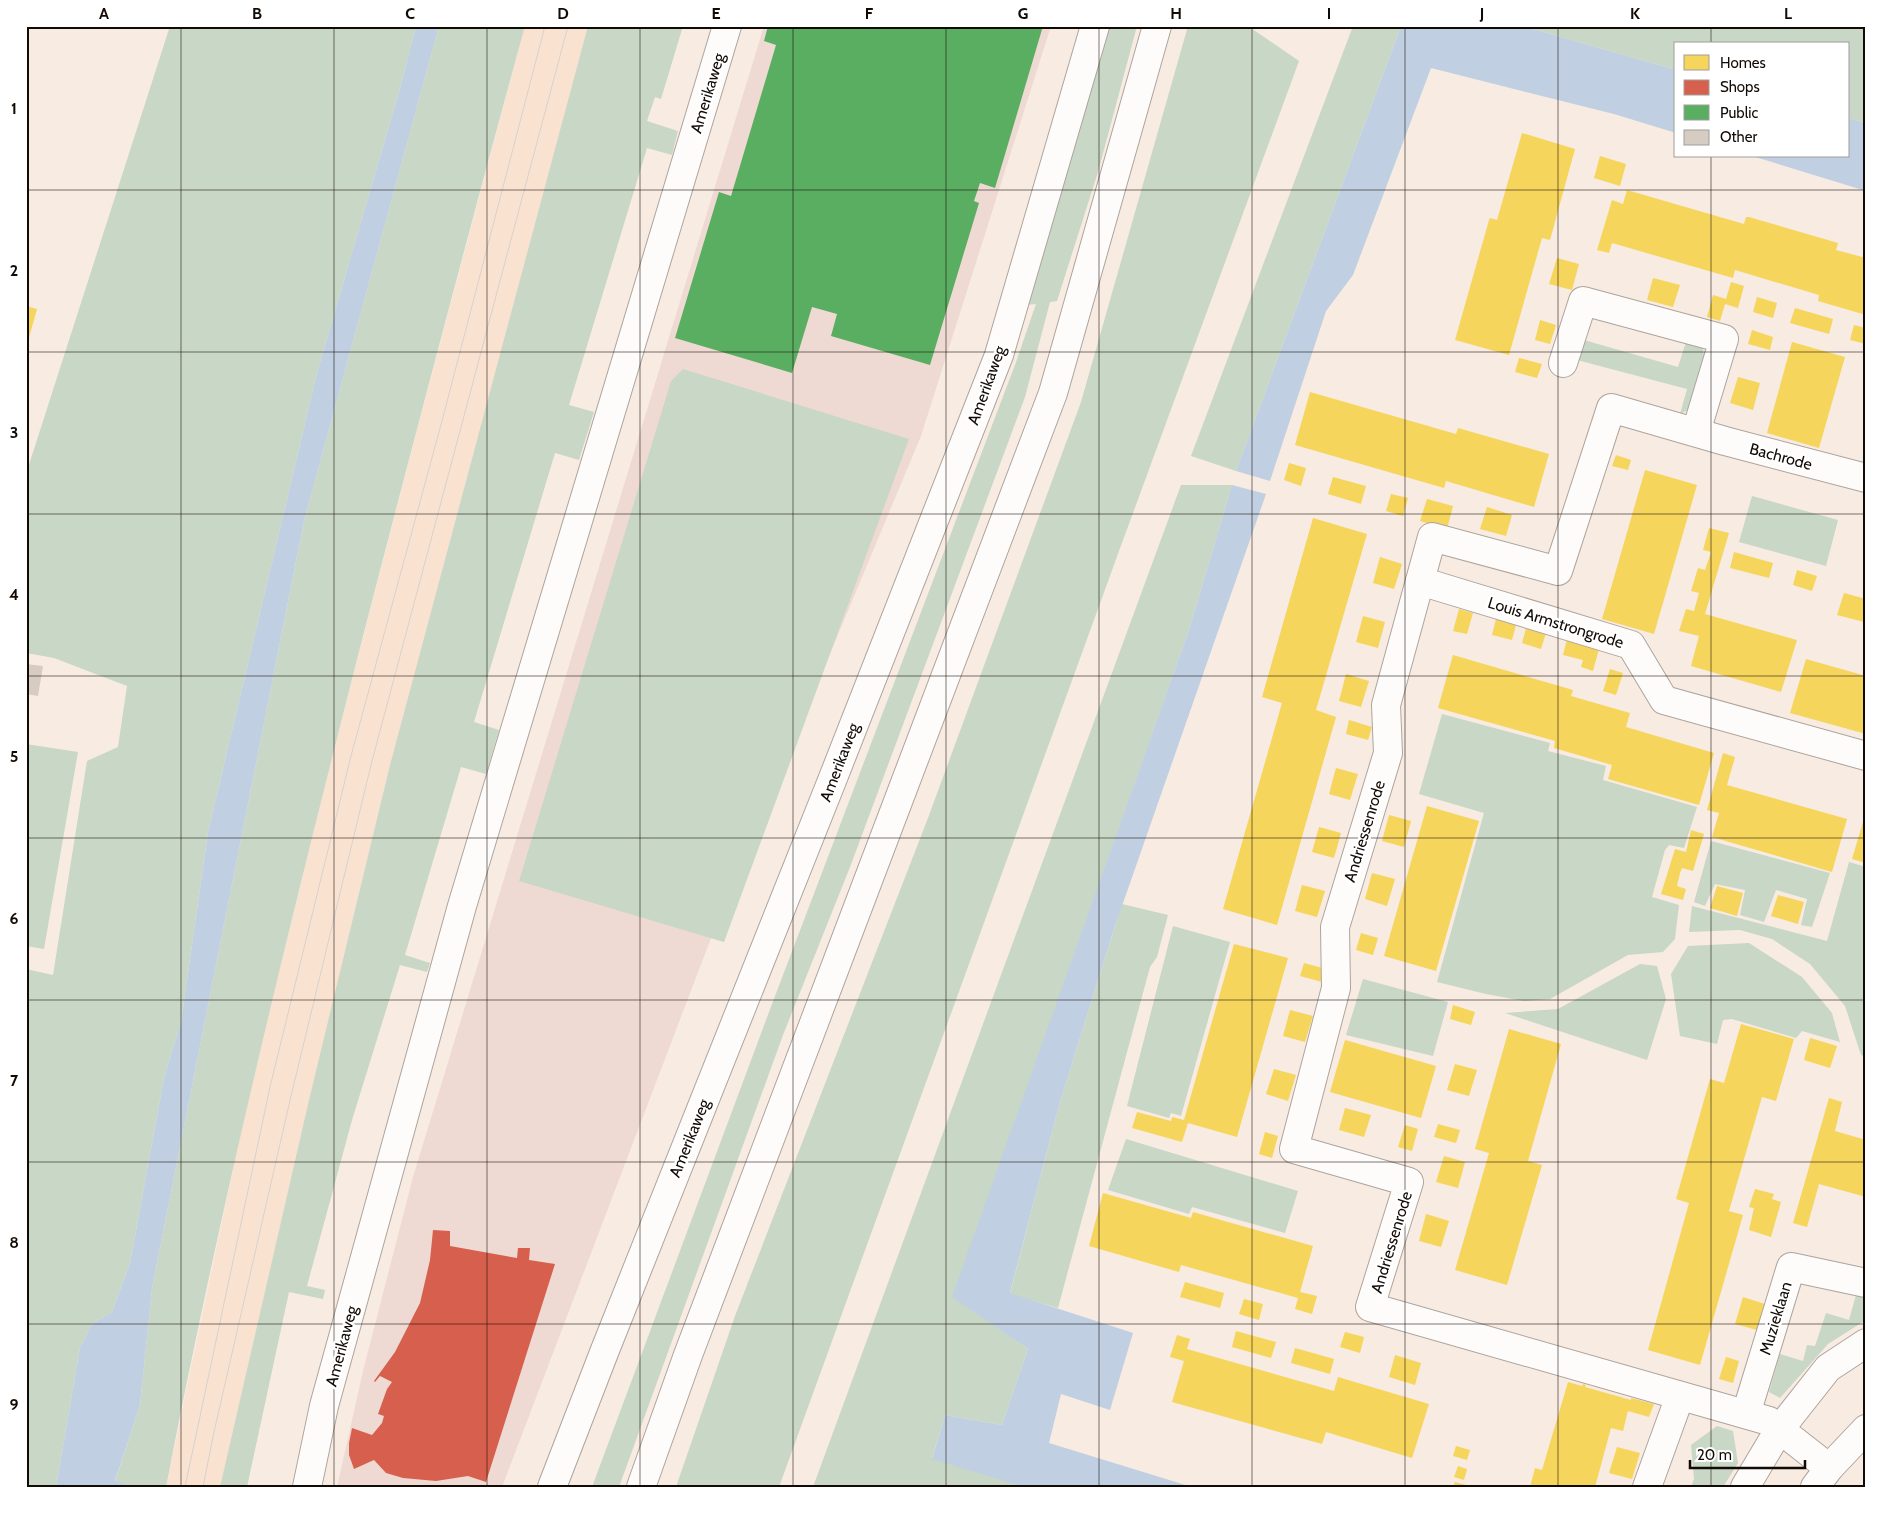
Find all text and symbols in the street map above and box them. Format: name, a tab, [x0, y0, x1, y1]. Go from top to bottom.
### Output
text: A	[99, 4, 109, 23]
text: B	[252, 4, 262, 23]
text: C	[405, 4, 415, 23]
text: D	[557, 4, 569, 23]
text: E	[711, 4, 721, 23]
text: F	[865, 4, 874, 23]
text: G	[1018, 4, 1028, 23]
text: H	[1170, 4, 1182, 23]
text: I	[1327, 4, 1331, 23]
text: J	[1479, 4, 1484, 23]
text: K	[1630, 4, 1640, 23]
text: L	[1784, 4, 1792, 23]
legend	[1674, 42, 1850, 158]
street label: Amerikaweg	[686, 50, 729, 136]
text: Homes	[1720, 54, 1766, 72]
text: Shops	[1720, 78, 1760, 96]
text: 1	[11, 99, 17, 118]
text: Public	[1720, 104, 1758, 122]
text: Other	[1720, 128, 1757, 146]
text: 2	[10, 261, 18, 280]
street label: Amerikaweg	[963, 342, 1010, 427]
text: 3	[10, 423, 18, 442]
street label: Bachrode	[1748, 439, 1814, 474]
text: 4	[9, 585, 19, 604]
street label: Louis Armstrongrode	[1486, 593, 1626, 652]
street label: Amerikaweg	[816, 719, 864, 804]
text: 5	[10, 747, 18, 766]
street label: Andriessenrode	[1340, 778, 1389, 884]
text: 6	[10, 909, 19, 928]
text: 7	[10, 1071, 19, 1090]
street label: Amerikaweg	[665, 1095, 714, 1180]
street label: Andriessenrode	[1367, 1189, 1416, 1295]
text: 8	[9, 1233, 19, 1252]
street label: Muzieklaan	[1755, 1279, 1796, 1357]
street label: Amerikaweg	[322, 1303, 362, 1389]
text: 9	[10, 1395, 19, 1414]
scale bar	[1690, 1438, 1804, 1470]
text: 20 m	[1697, 1446, 1732, 1464]

